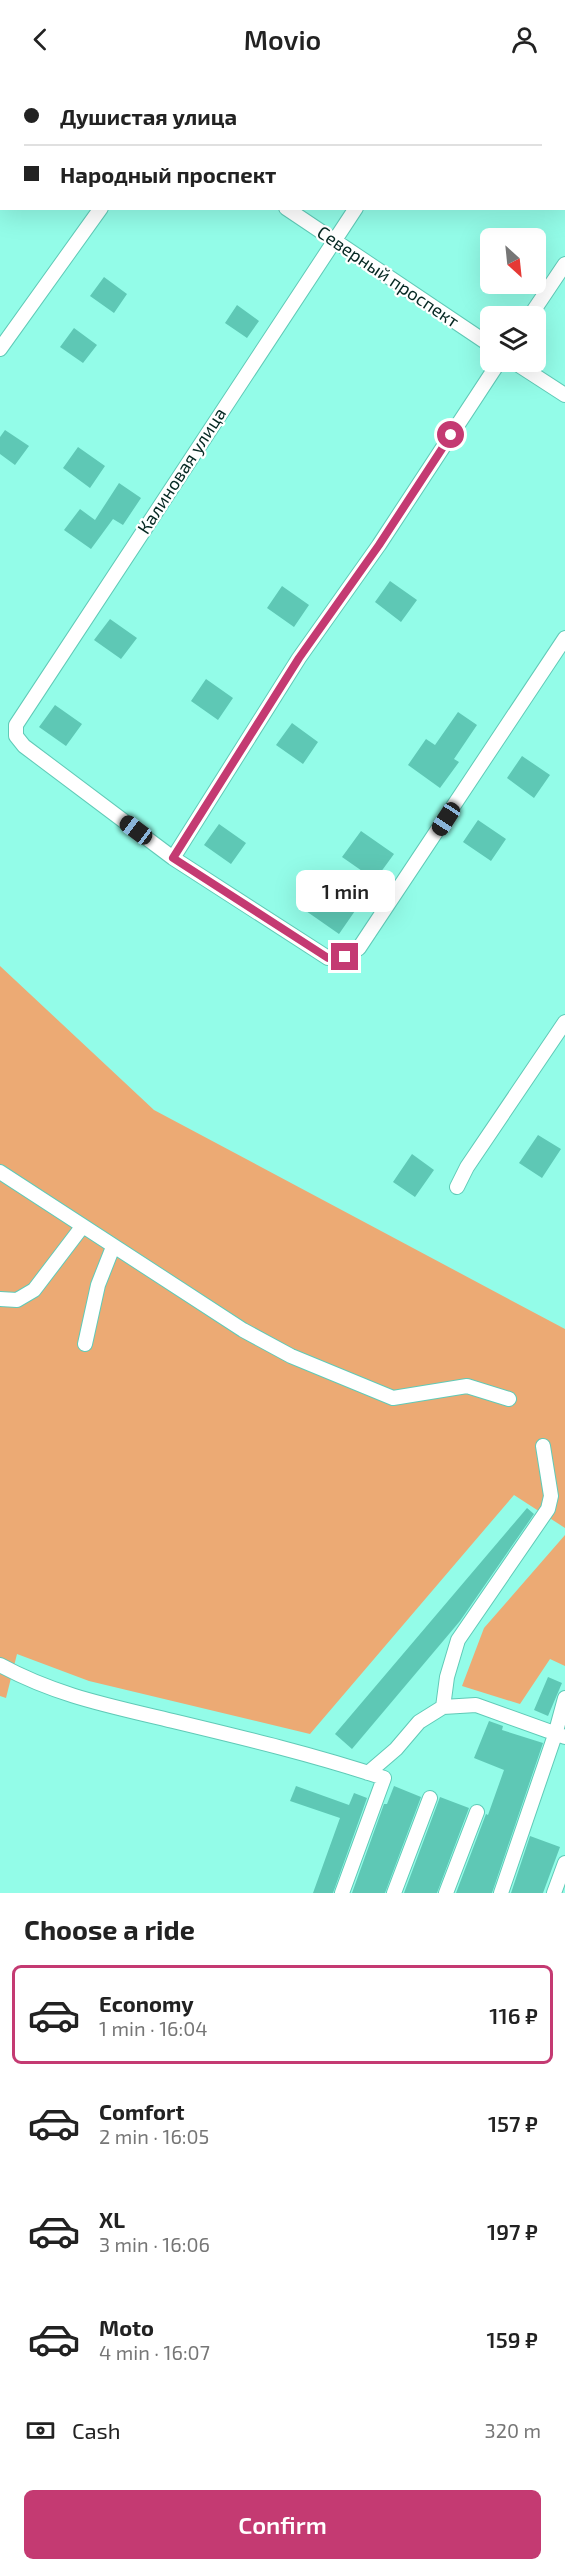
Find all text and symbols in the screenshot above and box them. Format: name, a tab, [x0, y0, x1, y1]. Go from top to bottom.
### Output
icon: back	[24, 23, 57, 56]
text: Movio	[244, 23, 321, 55]
icon: person	[508, 23, 541, 56]
text: Душистая улица	[60, 103, 237, 129]
text: Народный проспект	[60, 161, 276, 187]
street label: Северный проспект	[313, 220, 464, 332]
north arrow	[480, 228, 546, 294]
map controls	[480, 228, 546, 372]
button: layers	[480, 306, 546, 372]
street label: Калиновая улица	[132, 403, 230, 538]
route start	[437, 421, 464, 448]
car	[429, 799, 463, 839]
car	[116, 812, 156, 848]
callout: 1 min	[296, 870, 394, 912]
text: 1 min	[322, 879, 369, 903]
route end	[331, 943, 358, 970]
text: Choose a ride	[24, 1913, 195, 1945]
icon: car	[27, 1988, 81, 2042]
text: Economy	[99, 1990, 194, 2016]
text: 116 ₽	[489, 2002, 538, 2028]
text: 1 min · 16:04	[99, 2016, 208, 2040]
icon: car	[27, 2096, 81, 2150]
text: Comfort	[99, 2098, 184, 2124]
text: 157 ₽	[488, 2110, 538, 2136]
text: 2 min · 16:05	[99, 2124, 209, 2148]
icon: car	[27, 2204, 81, 2258]
text: XL	[99, 2206, 125, 2232]
text: 197 ₽	[487, 2218, 538, 2244]
text: 3 min · 16:06	[99, 2232, 210, 2256]
icon: car	[27, 2312, 81, 2366]
text: Moto	[99, 2314, 154, 2340]
text: 159 ₽	[487, 2326, 538, 2352]
text: 4 min · 16:07	[99, 2340, 210, 2364]
icon: cash	[24, 2414, 57, 2447]
text: Cash	[72, 2417, 121, 2443]
text: 320 m	[485, 2418, 541, 2442]
button: Confirm	[24, 2490, 541, 2559]

